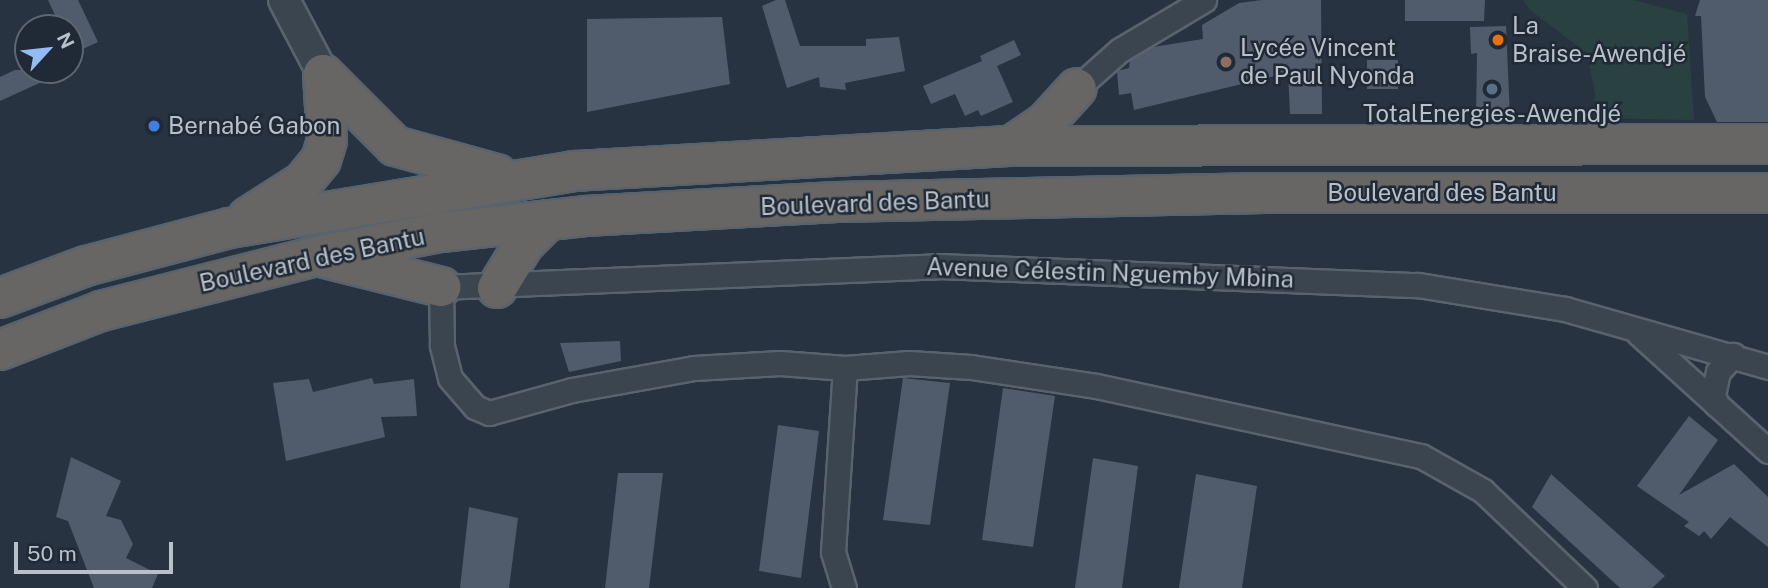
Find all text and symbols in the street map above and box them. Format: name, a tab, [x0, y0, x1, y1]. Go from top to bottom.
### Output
place label: La Braise-Awendjé	[1512, 12, 1686, 68]
north arrow	[14, 14, 84, 84]
text: N	[53, 29, 79, 52]
marker: La Braise-Awendjé	[1490, 32, 1506, 48]
place label: Lycée Vincent de Paul Nyonda	[1240, 34, 1415, 90]
marker: Lycée Vincent de Paul Nyonda	[1218, 54, 1234, 70]
marker: TotalEnergies-Awendjé	[1484, 81, 1500, 97]
place label: TotalEnergies-Awendjé	[1363, 100, 1621, 128]
place label: Bernabé Gabon	[168, 112, 341, 140]
marker: Bernabé Gabon	[146, 118, 162, 134]
street label: Boulevard des Bantu	[1327, 179, 1557, 207]
street label: Boulevard des Bantu	[760, 185, 990, 221]
street label: Boulevard des Bantu	[197, 222, 427, 298]
street label: Avenue Célestin Nguemby Mbina	[926, 252, 1294, 294]
scale bar	[18, 528, 177, 572]
text: 50 m	[27, 541, 77, 566]

